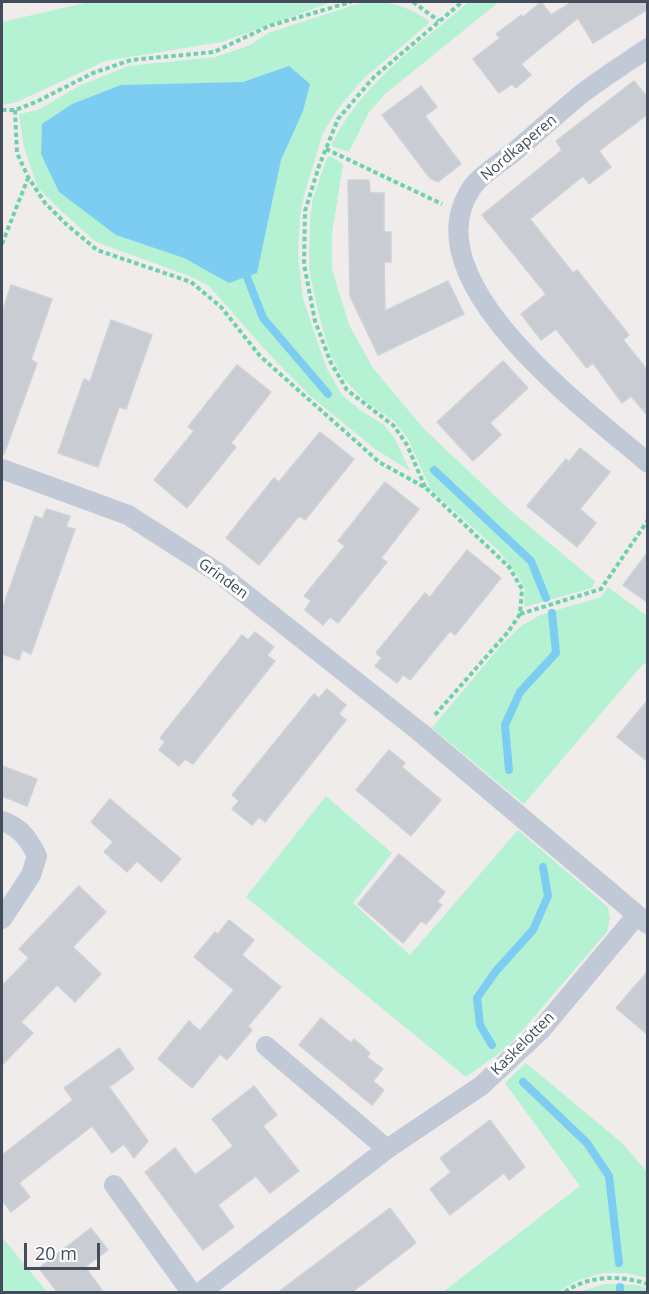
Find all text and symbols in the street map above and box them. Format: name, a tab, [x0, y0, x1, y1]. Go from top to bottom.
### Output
street label: Nordkaperen	[478, 111, 560, 185]
street label: Grinden	[195, 555, 251, 603]
street label: Kaskelotten	[488, 1009, 558, 1079]
scale bar	[27, 1231, 104, 1269]
text: 20 m	[35, 1241, 77, 1265]

